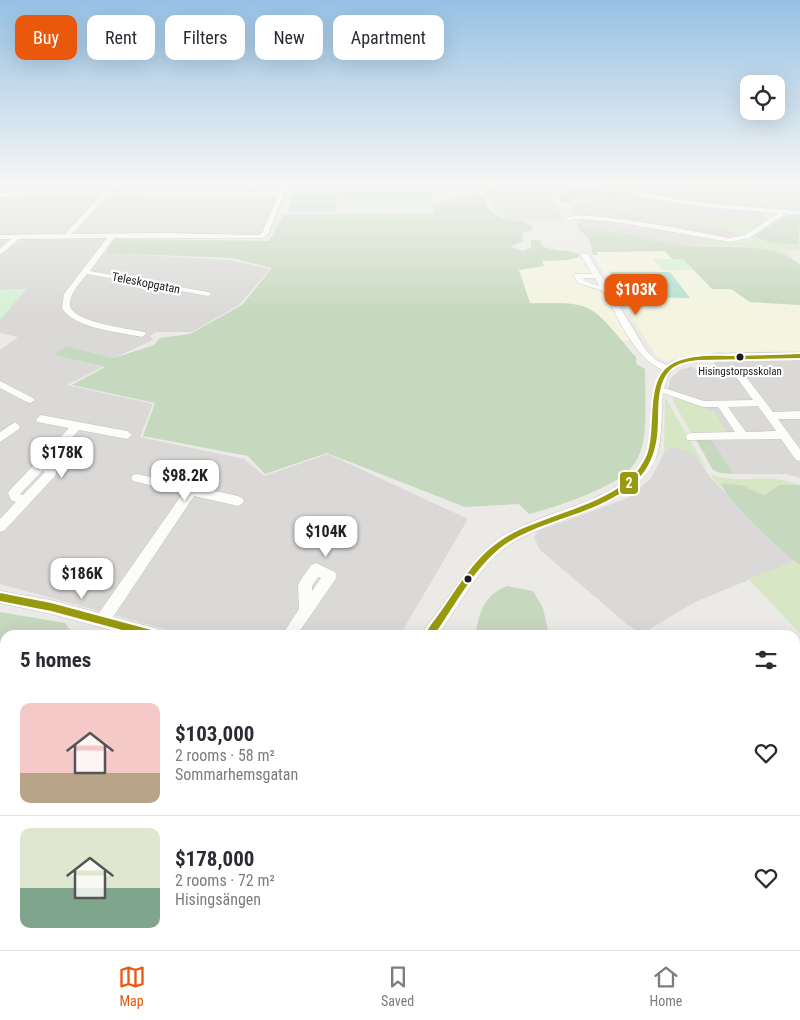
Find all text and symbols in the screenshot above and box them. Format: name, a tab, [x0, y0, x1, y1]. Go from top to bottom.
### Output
chip: Buy	[15, 15, 77, 60]
chip: Rent	[87, 15, 155, 60]
chip: Filters	[165, 15, 245, 60]
chip: New	[255, 15, 323, 60]
chip: Apartment	[333, 15, 444, 60]
map controls	[740, 75, 785, 120]
button: locate	[740, 75, 785, 120]
street label: Teleskopgatan	[111, 270, 182, 297]
pin: $103K	[601, 274, 671, 316]
text: $103K	[615, 280, 657, 299]
marker: Hisingstorpsskolan	[735, 352, 745, 362]
place label: Hisingstorpsskolan	[698, 365, 782, 378]
pin: $178K	[27, 436, 97, 479]
text: $178K	[41, 443, 83, 462]
pin: $98.2K	[144, 460, 226, 502]
text: $98.2K	[162, 466, 208, 485]
line badge: 2	[619, 471, 639, 495]
text: 2	[625, 475, 633, 491]
pin: $104K	[291, 516, 361, 558]
text: $104K	[305, 522, 347, 541]
pin: $186K	[47, 558, 117, 600]
text: $186K	[61, 564, 103, 583]
unlabelled marker	[463, 574, 473, 584]
icon: filters	[752, 646, 780, 674]
text: 5 homes	[20, 648, 91, 672]
text: $103,000	[175, 722, 254, 746]
icon: home	[60, 723, 120, 783]
icon: heart	[752, 739, 780, 767]
text: 2 rooms · 58 m²	[175, 746, 275, 765]
text: Sommarhemsgatan	[175, 765, 298, 784]
text: $178,000	[175, 847, 254, 871]
icon: home	[60, 848, 120, 908]
icon: heart	[752, 864, 780, 892]
text: 2 rooms · 72 m²	[175, 871, 275, 890]
text: Hisingsängen	[175, 890, 261, 909]
tab: Map	[118, 963, 146, 1009]
tab: Saved	[381, 963, 414, 1009]
tab: Home	[650, 963, 682, 1009]

